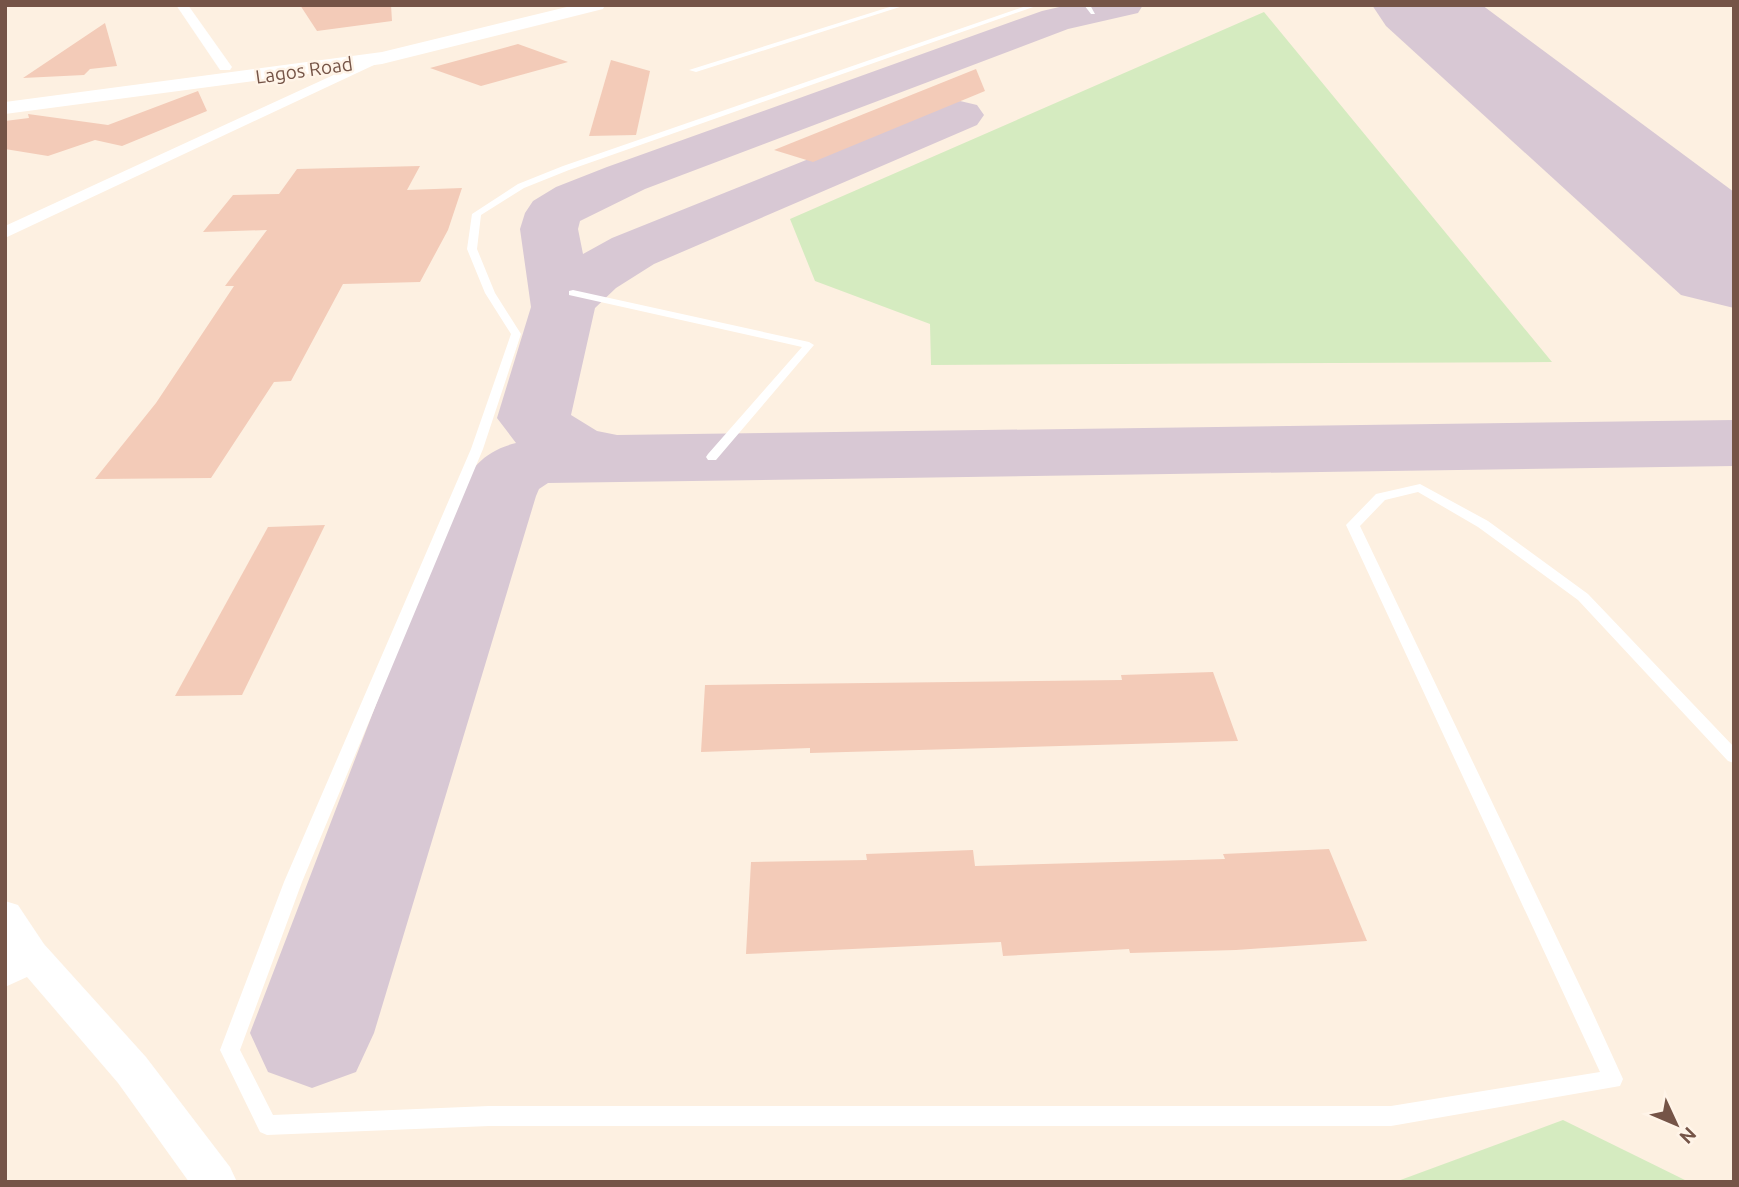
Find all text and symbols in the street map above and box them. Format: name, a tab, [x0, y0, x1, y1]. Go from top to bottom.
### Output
street label: Lagos Road	[254, 52, 354, 88]
north arrow	[1641, 1089, 1711, 1159]
text: N	[1675, 1123, 1701, 1149]

